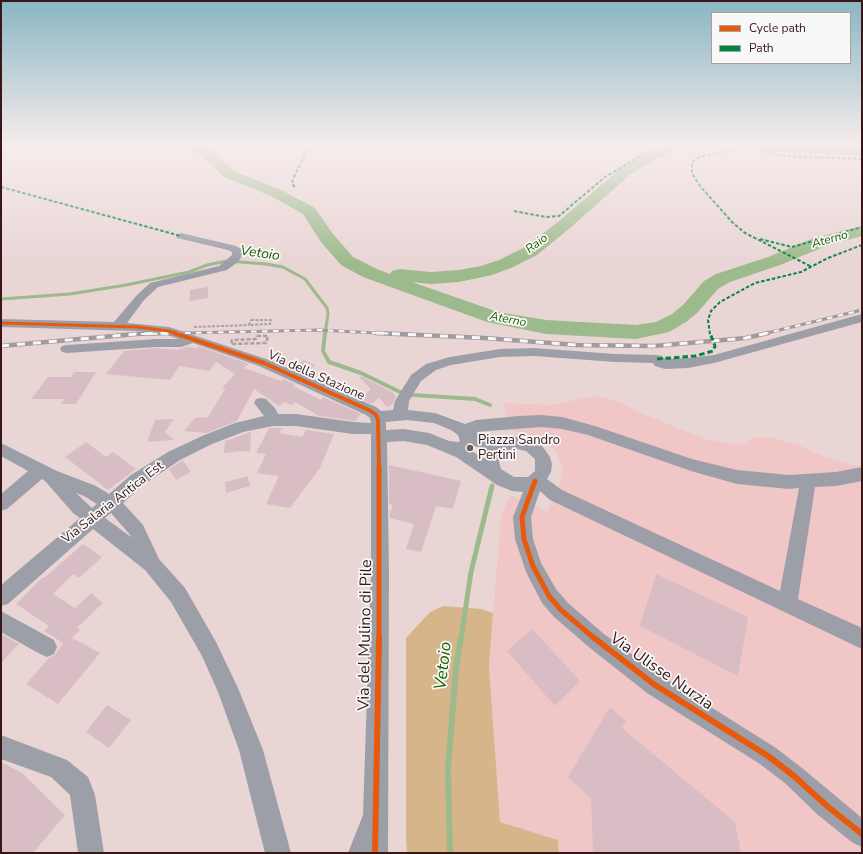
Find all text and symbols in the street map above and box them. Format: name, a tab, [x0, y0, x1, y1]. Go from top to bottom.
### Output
legend	[711, 12, 851, 64]
text: Cycle path	[749, 20, 806, 36]
text: Path	[749, 40, 774, 56]
water label: Aterno	[810, 228, 850, 252]
water label: Raio	[523, 231, 551, 257]
water label: Vetoio	[239, 243, 281, 265]
water label: Aterno	[489, 309, 527, 331]
street label: Via della Stazione	[265, 348, 367, 404]
place label: Piazza Sandro Pertini	[478, 433, 560, 464]
marker: Piazza Sandro Pertini	[465, 443, 475, 453]
street label: Via Salaria Antica Est	[59, 459, 167, 547]
street label: Via del Mulino di Pile	[355, 559, 377, 711]
street label: Via Ulisse Nurzia	[606, 629, 716, 715]
water label: Vetoio	[431, 641, 457, 691]

